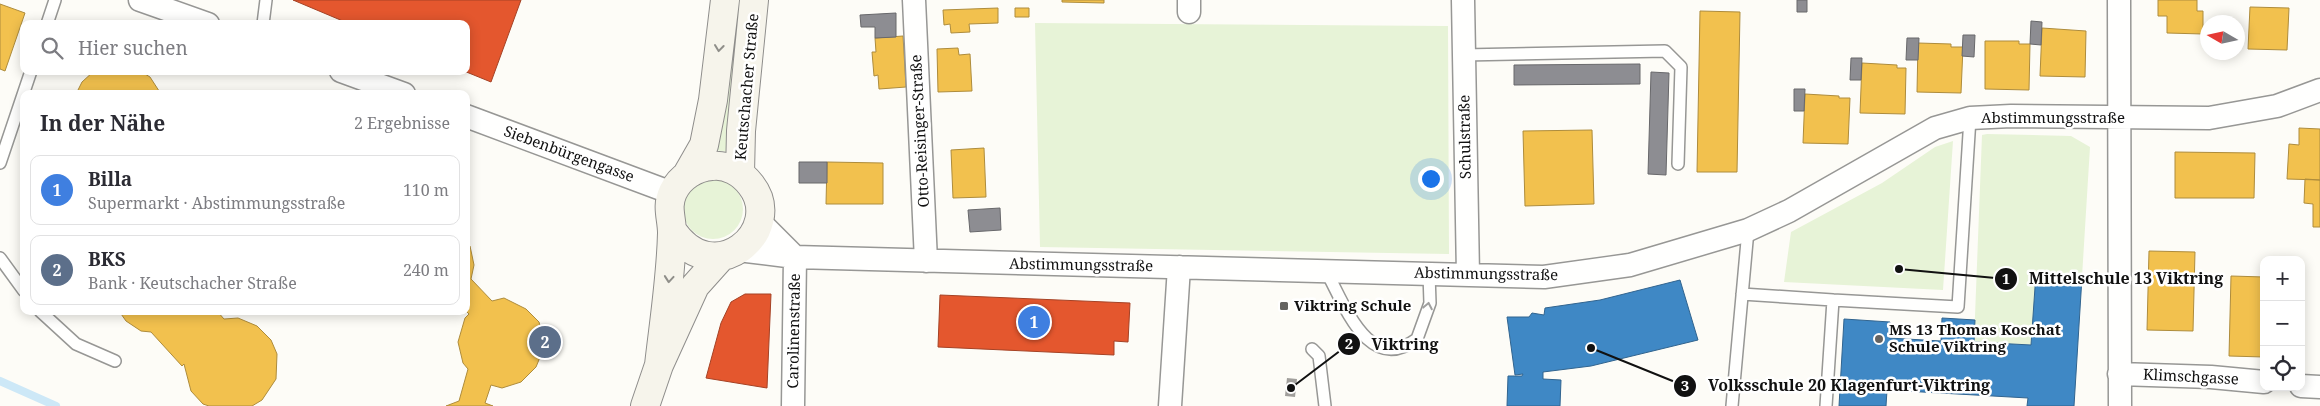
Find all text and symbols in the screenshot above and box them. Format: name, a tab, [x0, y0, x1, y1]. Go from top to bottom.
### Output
street label: Keutschacher Straße	[730, 13, 762, 161]
north arrow	[2200, 15, 2245, 60]
search box	[20, 20, 470, 75]
icon: search	[38, 34, 66, 62]
text: Hier suchen	[78, 35, 188, 61]
one-way arrow	[714, 45, 725, 53]
street label: Otto-Reisinger-Straße	[905, 54, 933, 208]
street label: Schulstraße	[1453, 95, 1475, 179]
street label: Abstimmungsstraße	[1981, 107, 2125, 127]
text: In der Nähe	[40, 109, 165, 137]
text: 2 Ergebnisse	[354, 112, 450, 134]
street label: Siebenbürgengasse	[501, 120, 637, 186]
text: Billa	[88, 166, 132, 192]
your location	[1418, 166, 1444, 192]
text: 1	[52, 179, 62, 201]
text: 110 m	[403, 179, 449, 201]
text: Supermarkt · Abstimmungsstraße	[88, 192, 345, 214]
text: BKS	[88, 246, 126, 272]
street label: Abstimmungsstraße	[1009, 253, 1153, 275]
map controls	[2260, 256, 2305, 391]
button: +	[2260, 256, 2305, 301]
text: 2	[52, 259, 62, 281]
text: 240 m	[403, 259, 449, 281]
street label: Abstimmungsstraße	[1414, 262, 1558, 284]
callout: Mittelschule 13 Viktring	[1993, 263, 2233, 294]
text: Mittelschule 13 Viktring	[2029, 267, 2223, 289]
text: 1	[2002, 268, 2010, 288]
text: Bank · Keutschacher Straße	[88, 272, 297, 294]
street label: Carolinenstraße	[782, 273, 804, 389]
one-way arrow	[664, 275, 675, 283]
place label: Viktring Schule	[1294, 295, 1411, 315]
marker: Viktring Schule	[1278, 300, 1290, 312]
button: −	[2260, 301, 2305, 346]
one-way arrow	[1422, 302, 1432, 311]
pin: 1	[1018, 303, 1050, 341]
place label: MS 13 Thomas Koschat Schule Viktring	[1889, 319, 2061, 356]
pin: 2	[529, 323, 561, 361]
callout: Viktring	[1336, 328, 1448, 359]
text: 2	[1345, 333, 1353, 353]
text: Viktring	[1371, 333, 1439, 355]
marker: MS 13 Thomas Koschat Schule Viktring	[1873, 333, 1885, 345]
button: locate	[2260, 346, 2305, 391]
street label: Klimschgasse	[2143, 364, 2239, 388]
callout: Volksschule 20 Klagenfurt-Viktring	[1673, 370, 2000, 401]
text: Volksschule 20 Klagenfurt-Viktring	[1708, 374, 1990, 396]
text: 3	[1681, 375, 1689, 395]

